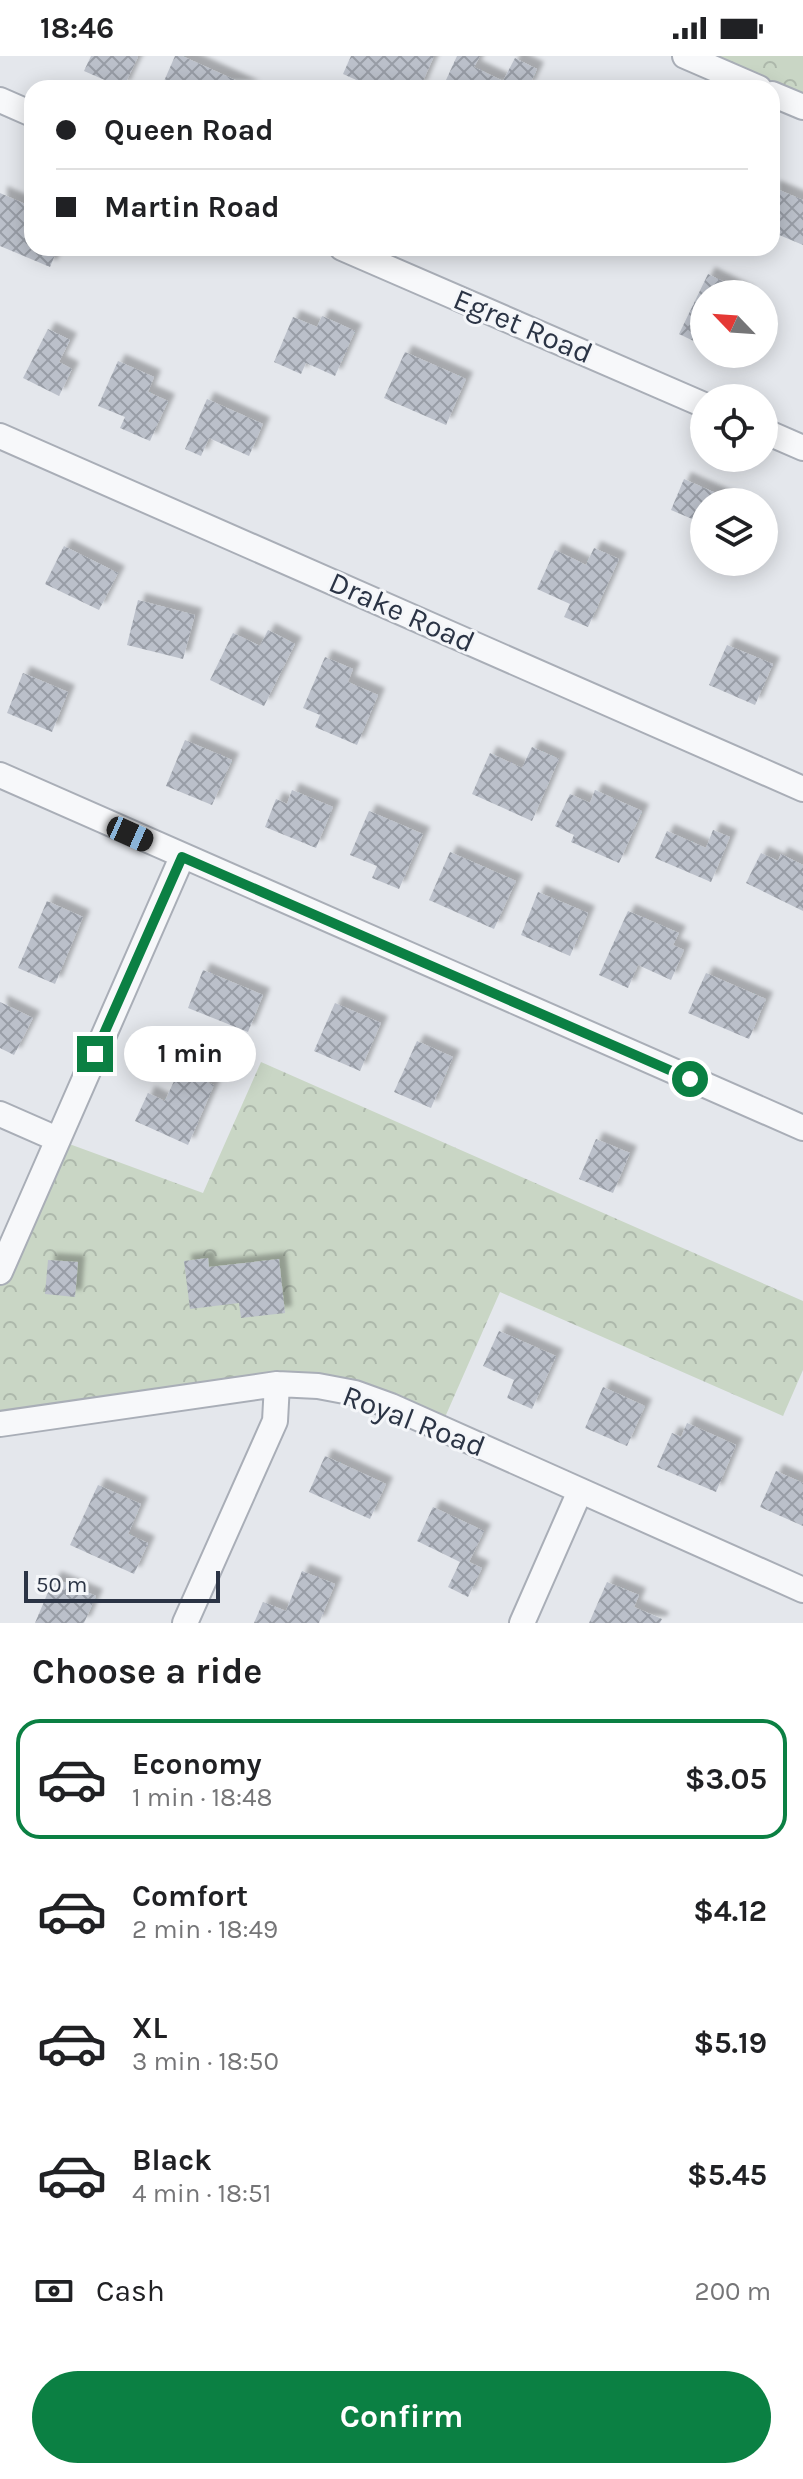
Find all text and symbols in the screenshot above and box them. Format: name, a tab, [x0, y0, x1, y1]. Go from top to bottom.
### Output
text: 18:46	[40, 10, 114, 46]
text: Queen Road	[104, 112, 274, 148]
text: Martin Road	[104, 189, 280, 225]
north arrow	[690, 280, 778, 368]
map controls	[690, 280, 778, 576]
street label: Egret Road	[448, 281, 598, 371]
button: locate	[690, 384, 778, 472]
button: layers	[690, 488, 778, 576]
street label: Drake Road	[324, 564, 480, 660]
car	[103, 813, 157, 855]
callout: 1 min	[123, 1026, 255, 1082]
route end	[77, 1036, 113, 1072]
text: 1 min	[157, 1038, 223, 1069]
route start	[672, 1061, 708, 1097]
street label: Royal Road	[338, 1377, 490, 1465]
scale bar	[24, 1567, 220, 1603]
text: 50 m	[36, 1572, 87, 1598]
text: Choose a ride	[32, 1650, 262, 1692]
icon: car	[36, 1743, 108, 1815]
text: Economy	[132, 1746, 262, 1782]
text: $3.05	[685, 1761, 767, 1797]
text: 1 min · 18:48	[132, 1782, 273, 1813]
icon: car	[36, 1875, 108, 1947]
text: Comfort	[132, 1878, 248, 1914]
text: $4.12	[693, 1893, 767, 1929]
text: 2 min · 18:49	[132, 1914, 278, 1945]
icon: car	[36, 2007, 108, 2079]
text: XL	[132, 2010, 167, 2046]
text: $5.19	[693, 2025, 767, 2061]
text: 3 min · 18:50	[132, 2046, 279, 2077]
icon: car	[36, 2139, 108, 2211]
text: Black	[132, 2142, 212, 2178]
text: $5.45	[687, 2157, 767, 2193]
text: 4 min · 18:51	[132, 2178, 271, 2209]
icon: cash	[32, 2269, 76, 2313]
text: Cash	[96, 2273, 165, 2309]
text: 200 m	[695, 2276, 771, 2307]
button: Confirm	[32, 2371, 771, 2463]

